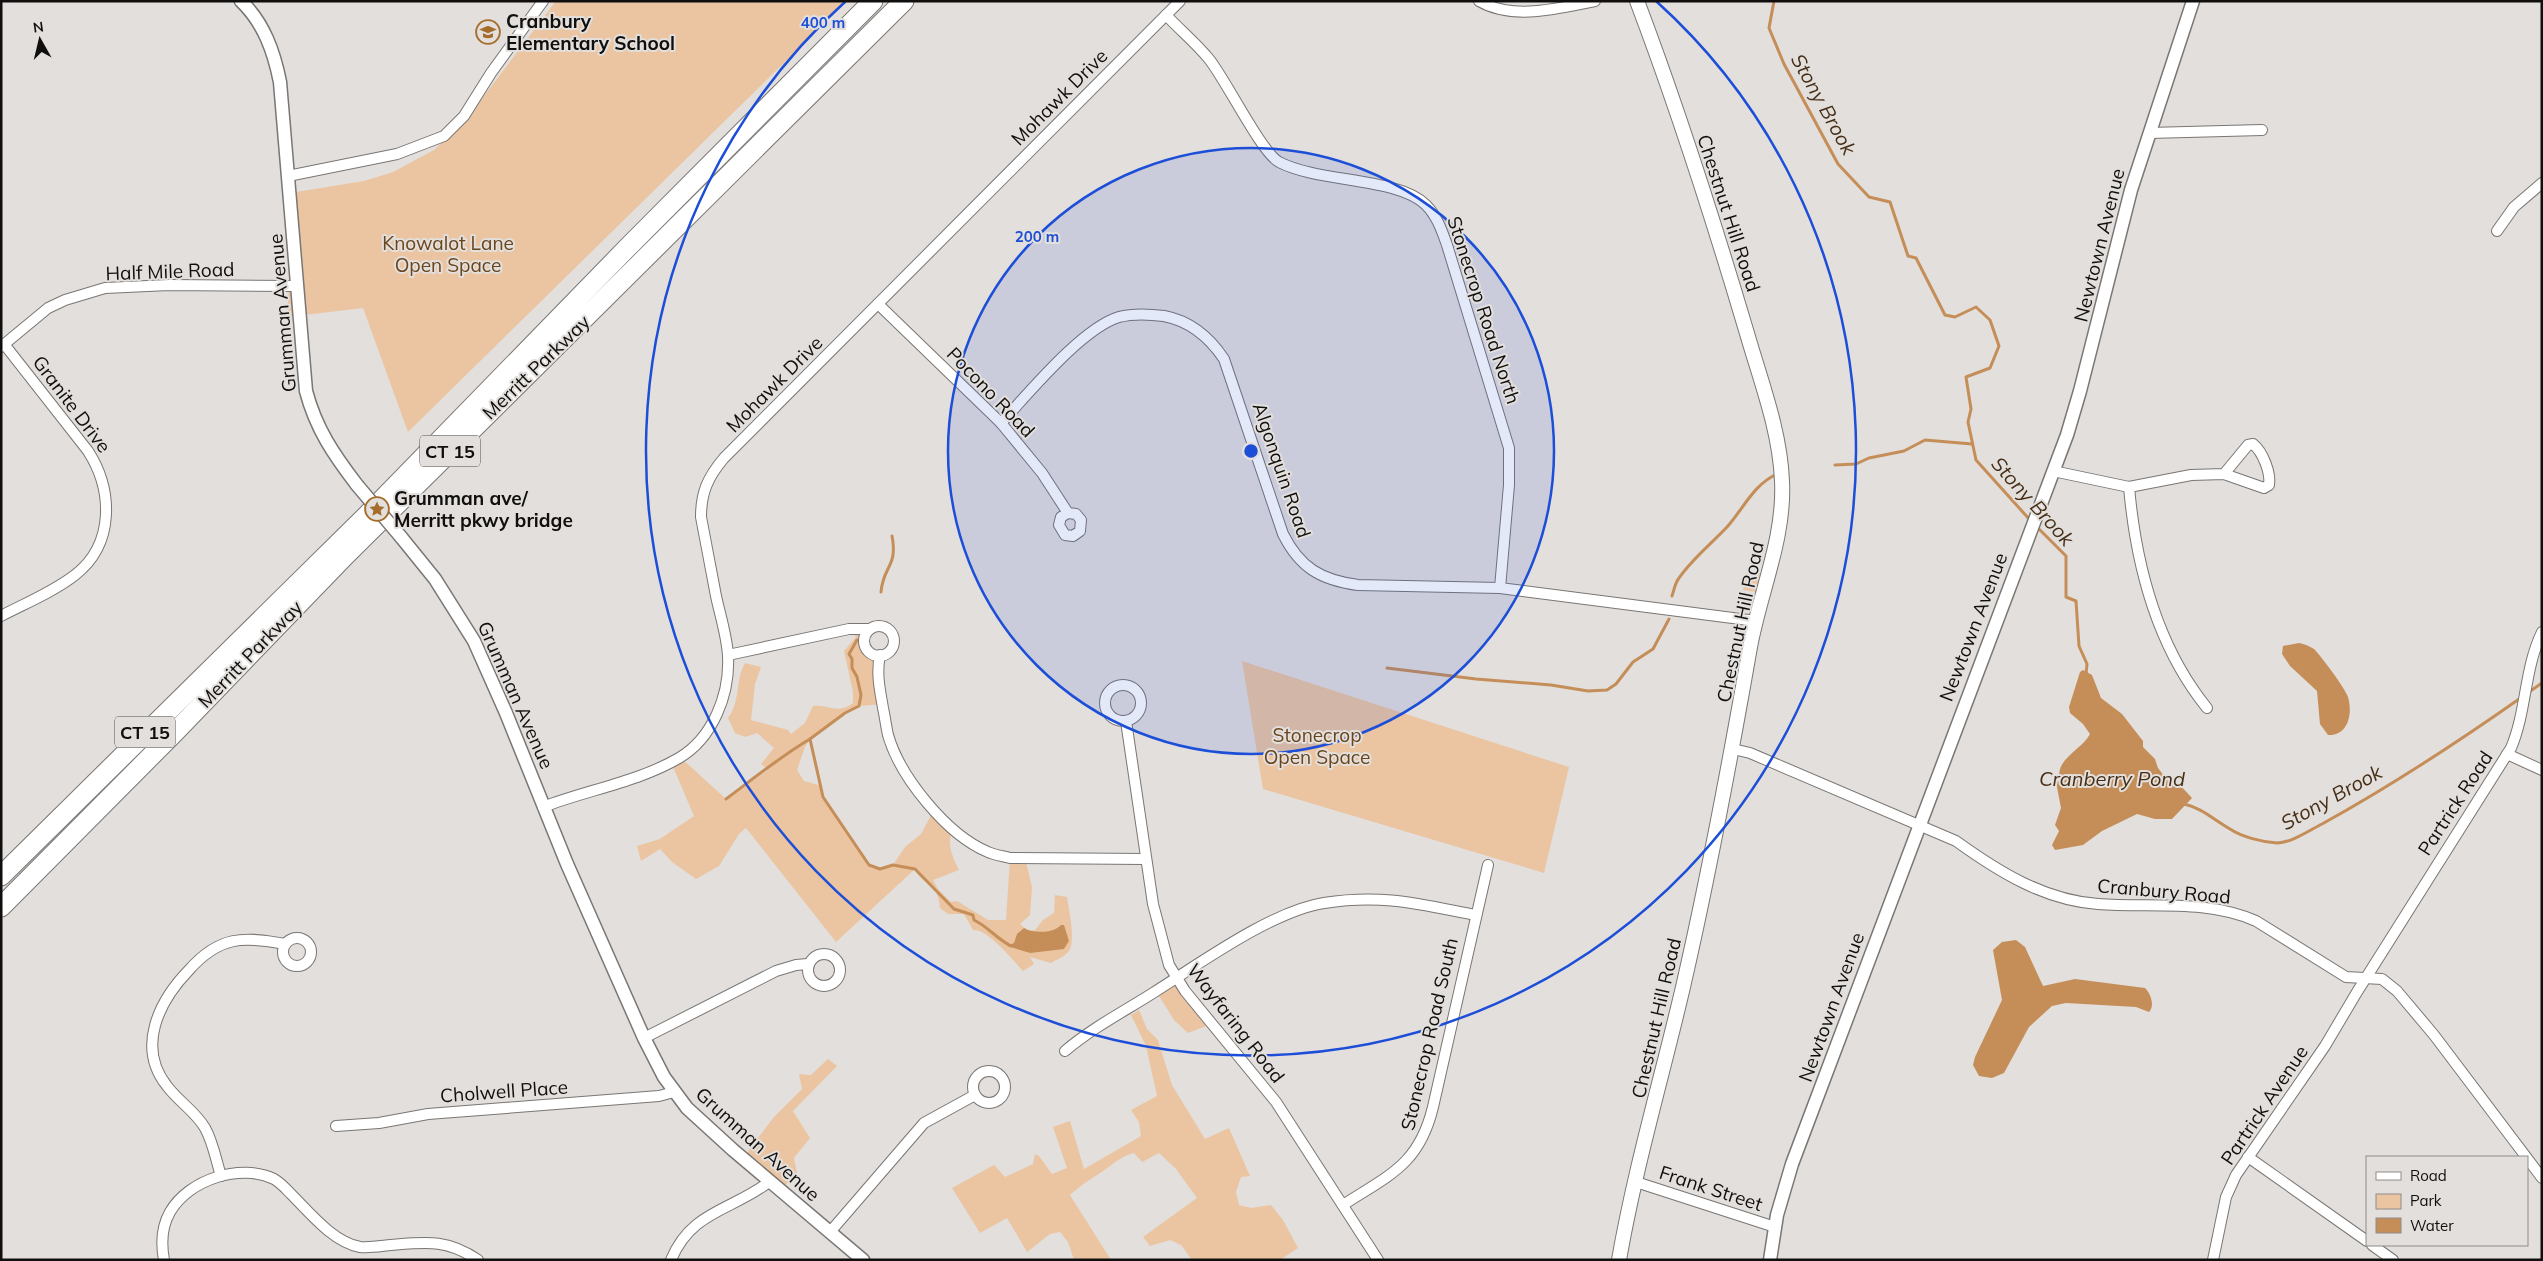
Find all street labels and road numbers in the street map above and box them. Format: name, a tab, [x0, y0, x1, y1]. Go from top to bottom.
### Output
street label: Mohawk Drive	[1006, 44, 1112, 150]
street label: Chestnut Hill Road	[1692, 131, 1766, 295]
street label: Newtown Avenue	[2068, 166, 2130, 324]
street label: Stonecrop Road North	[1442, 213, 1526, 407]
street label: Grumman Avenue	[263, 233, 301, 393]
street label: Half Mile Road	[105, 257, 235, 285]
street label: Merritt Parkway	[477, 310, 595, 424]
street label: Mohawk Drive	[721, 331, 827, 437]
street label: Pocono Road	[942, 342, 1040, 442]
street label: Granite Drive	[28, 351, 116, 457]
street label: Algonquin Road	[1248, 399, 1316, 541]
road number: CT 15	[420, 436, 480, 466]
street label: Chestnut Hill Road	[1711, 539, 1769, 705]
street label: Newtown Avenue	[1934, 549, 2012, 705]
street label: Merritt Parkway	[193, 595, 307, 713]
street label: Grumman Avenue	[473, 618, 559, 772]
road number: CT 15	[115, 716, 175, 748]
street label: Partrick Road	[2412, 746, 2498, 860]
street label: Cranbury Road	[2096, 873, 2232, 909]
street label: Newtown Avenue	[1793, 929, 1869, 1085]
street label: Stonecrop Road South	[1395, 935, 1463, 1133]
street label: Chestnut Hill Road	[1626, 935, 1686, 1101]
street label: Wayfaring Road	[1182, 959, 1290, 1087]
street label: Partrick Avenue	[2215, 1041, 2313, 1169]
street label: Cholwell Place	[439, 1075, 569, 1107]
street label: Grumman Avenue	[691, 1082, 825, 1206]
street label: Frank Street	[1656, 1160, 1766, 1216]

